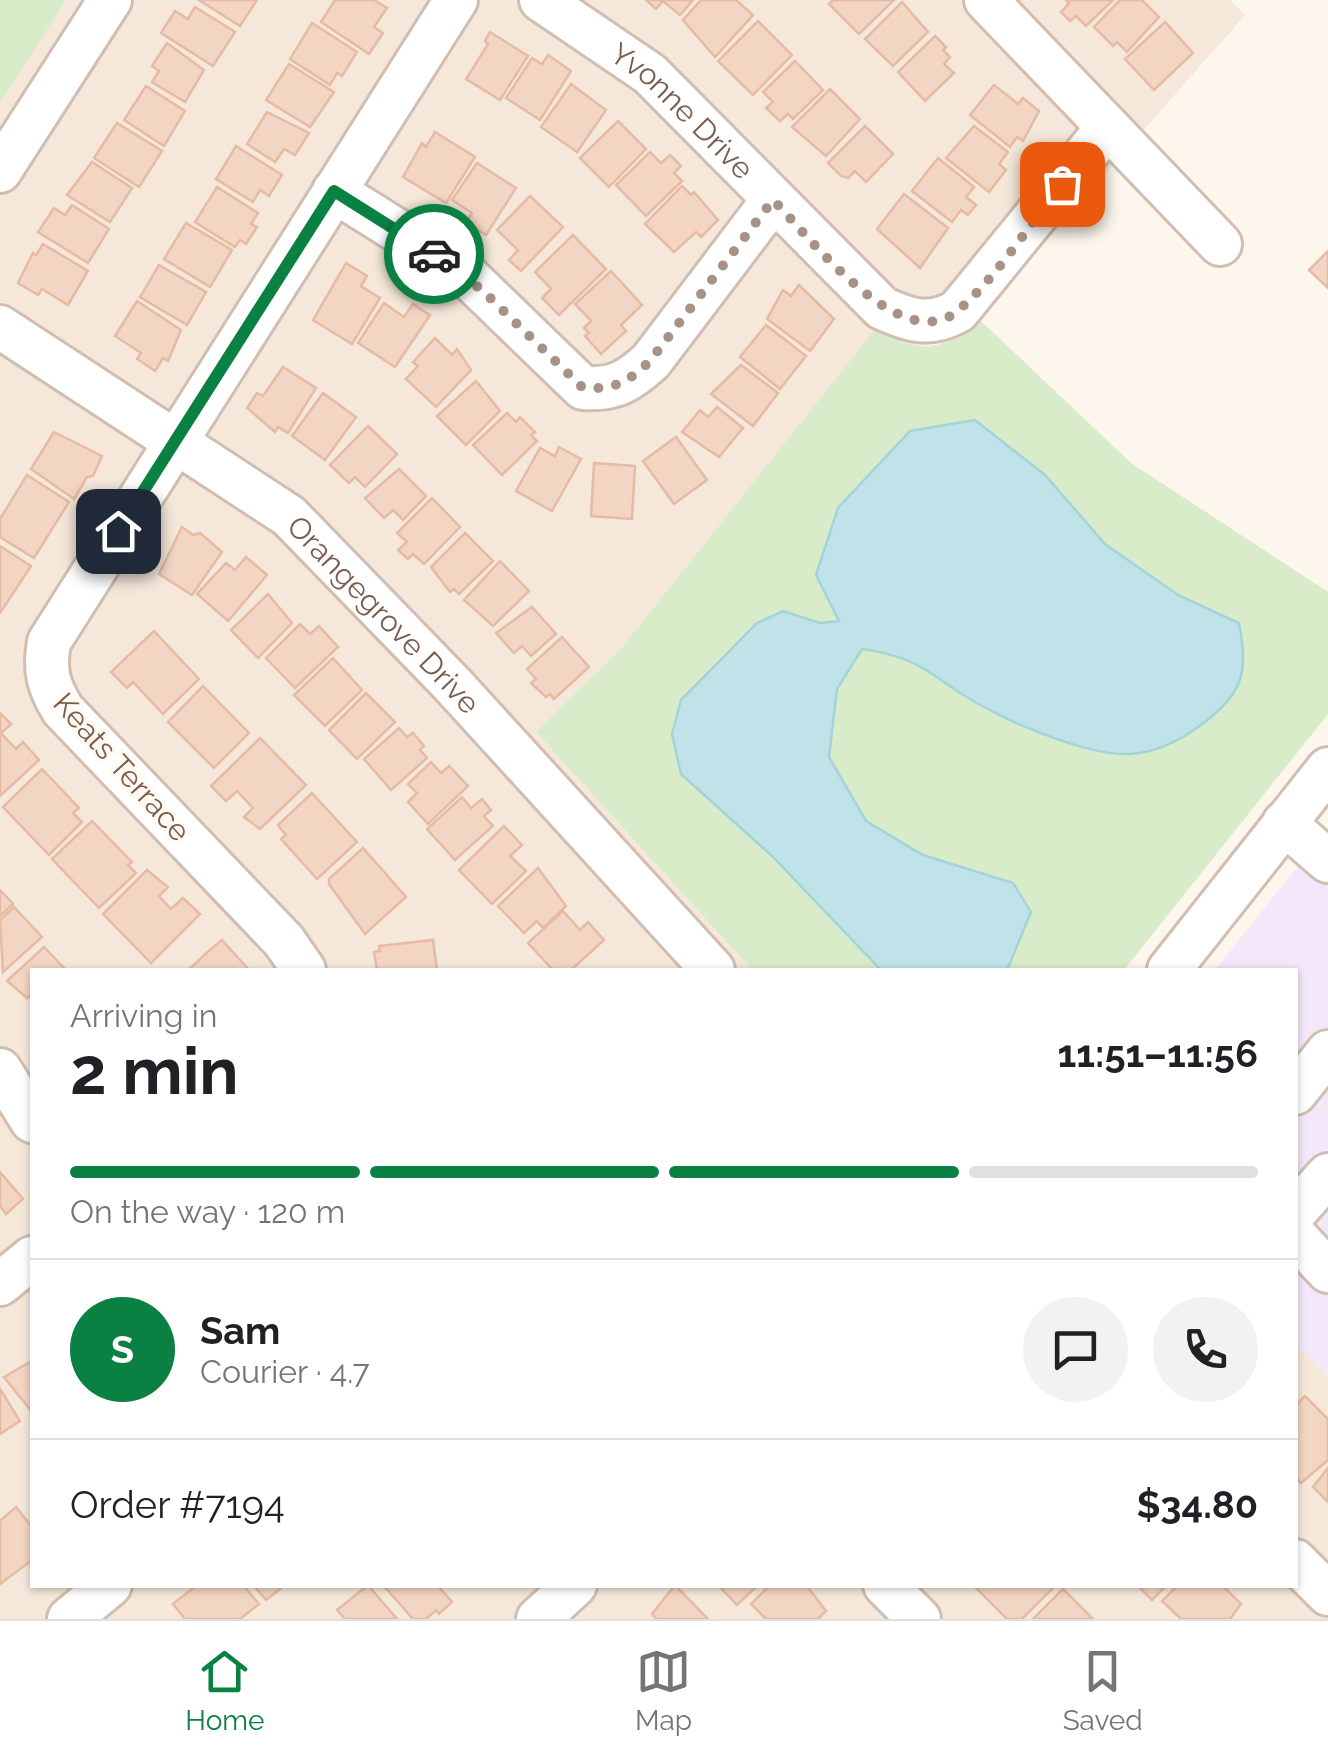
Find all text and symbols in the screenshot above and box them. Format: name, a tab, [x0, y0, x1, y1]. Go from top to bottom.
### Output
street label: Yvonne Drive	[604, 35, 761, 186]
pin	[1020, 142, 1105, 227]
icon: bag	[1035, 157, 1090, 212]
courier	[384, 204, 484, 304]
icon: car	[407, 227, 462, 282]
pin	[76, 489, 161, 574]
icon: home	[91, 504, 146, 559]
street label: Orangegrove Drive	[281, 508, 487, 720]
street label: Keats Terrace	[46, 686, 198, 848]
text: Arriving in	[70, 997, 217, 1034]
text: 11:51–11:56	[1057, 1031, 1258, 1076]
text: 2 min	[70, 1033, 239, 1109]
text: On the way · 120 m	[70, 1193, 345, 1230]
button: chat	[1023, 1297, 1128, 1402]
button: phone	[1153, 1297, 1258, 1402]
text: Sam	[200, 1308, 280, 1353]
text: S	[111, 1327, 134, 1372]
text: Courier · 4.7	[200, 1353, 370, 1390]
text: Order #7194	[70, 1482, 285, 1527]
text: $34.80	[1136, 1482, 1258, 1527]
tab: Home	[185, 1644, 265, 1737]
tab: Map	[635, 1644, 692, 1737]
tab: Saved	[1063, 1644, 1143, 1737]

